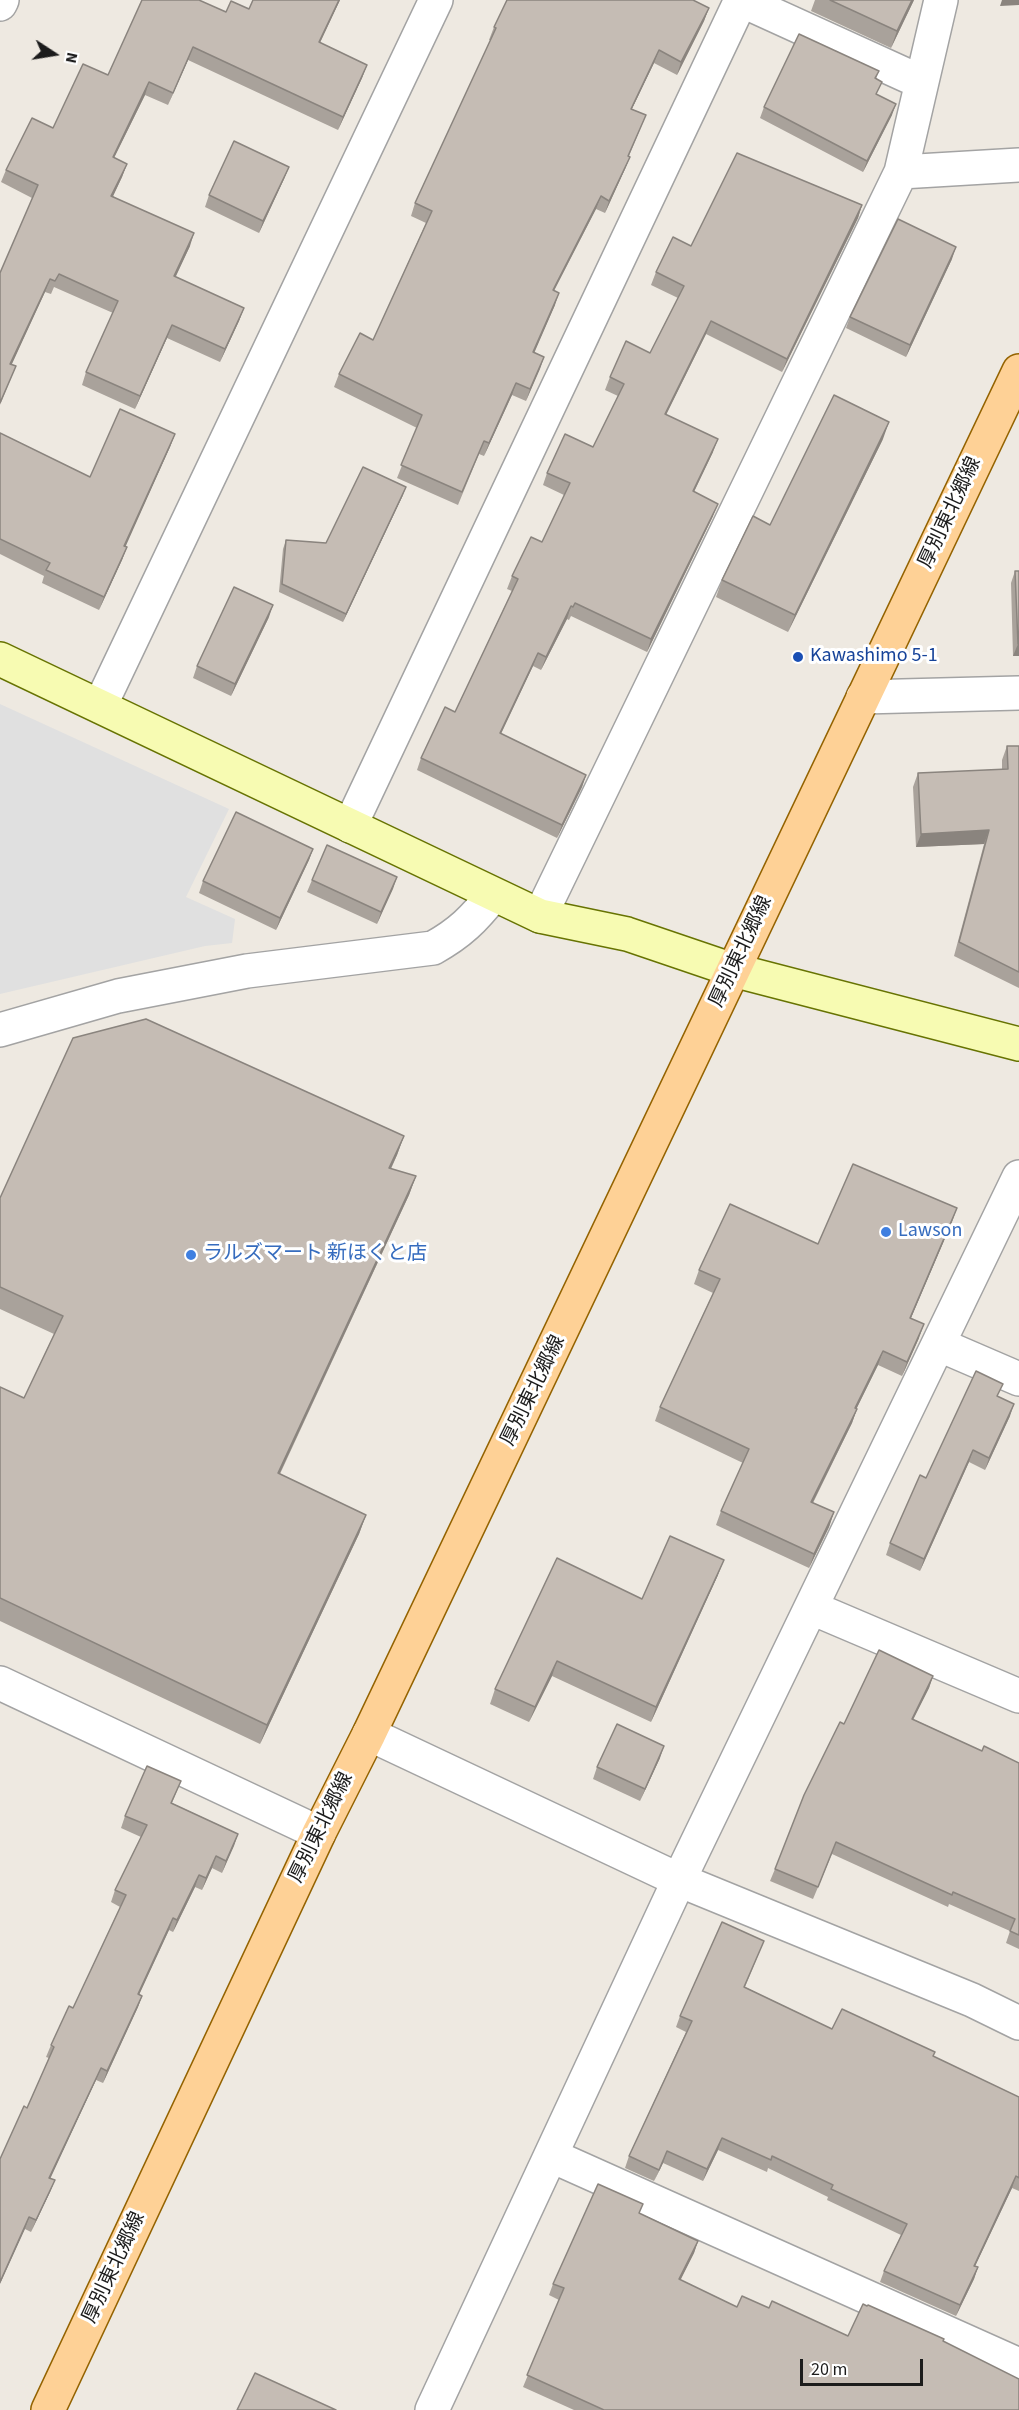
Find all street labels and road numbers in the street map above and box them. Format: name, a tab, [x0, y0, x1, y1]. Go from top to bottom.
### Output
street label: 厚別東北郷線	[915, 454, 987, 572]
street label: 厚別東北郷線	[706, 893, 778, 1011]
street label: 厚別東北郷線	[497, 1332, 571, 1450]
street label: 厚別東北郷線	[285, 1769, 359, 1887]
street label: 厚別東北郷線	[79, 2209, 151, 2327]

